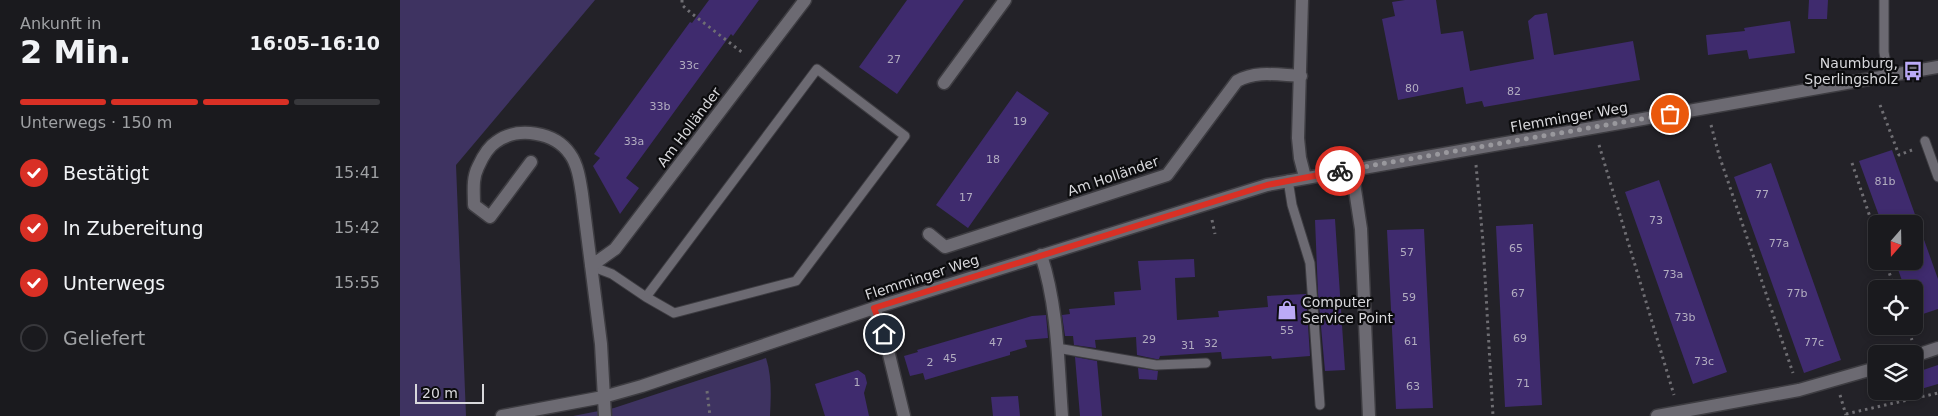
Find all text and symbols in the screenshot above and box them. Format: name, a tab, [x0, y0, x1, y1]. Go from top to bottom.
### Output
text: Ankunft in	[20, 14, 101, 33]
text: 16:05–16:10	[250, 32, 380, 54]
text: 2 Min.	[20, 33, 131, 71]
house number: 27	[887, 53, 901, 66]
place label: Naumburg, Sperlingsholz	[1804, 55, 1898, 87]
house number: 33c	[679, 59, 699, 72]
bus stop icon: Naumburg, Sperlingsholz	[1902, 60, 1924, 82]
house number: 80	[1405, 82, 1419, 95]
street label: Am Holländer	[654, 84, 724, 170]
house number: 82	[1507, 85, 1521, 98]
pin	[1649, 93, 1691, 135]
street label: Flemminger Weg	[1509, 99, 1629, 135]
house number: 33b	[650, 100, 671, 113]
icon: bag	[1656, 100, 1684, 128]
text: Unterwegs · 150 m	[20, 113, 172, 132]
house number: 19	[1013, 115, 1027, 128]
house number: 33a	[624, 135, 644, 148]
courier	[1315, 146, 1365, 196]
house number: 18	[986, 153, 1000, 166]
street label: Am Holländer	[1065, 153, 1161, 199]
icon: bike	[1326, 157, 1354, 185]
icon: check	[20, 159, 48, 187]
text: Bestätigt	[63, 162, 149, 184]
text: 15:41	[334, 163, 380, 182]
house number: 81b	[1875, 175, 1896, 188]
house number: 77	[1755, 188, 1769, 201]
house number: 17	[959, 191, 973, 204]
icon: check	[20, 214, 48, 242]
house number: 73	[1649, 214, 1663, 227]
north arrow	[1868, 215, 1922, 270]
map controls	[1868, 215, 1923, 400]
text: In Zubereitung	[63, 217, 203, 239]
text: 15:42	[334, 218, 380, 237]
house number: 77a	[1769, 237, 1789, 250]
house number: 65	[1509, 242, 1523, 255]
house number: 57	[1400, 246, 1414, 259]
street label: Flemminger Weg	[863, 251, 981, 303]
house number: 73a	[1663, 268, 1683, 281]
icon: check	[20, 269, 48, 297]
text: Unterwegs	[63, 272, 165, 294]
text: 15:55	[334, 273, 380, 292]
button: locate	[1868, 280, 1923, 335]
house number: 67	[1511, 287, 1525, 300]
house number: 77b	[1787, 287, 1808, 300]
house number: 59	[1402, 291, 1416, 304]
place label: Computer Service Point	[1302, 294, 1393, 326]
shop icon: Computer Service Point	[1276, 299, 1298, 321]
house number: 73b	[1675, 311, 1696, 324]
pin	[863, 313, 905, 355]
icon: home	[870, 320, 898, 348]
house number: 55	[1280, 324, 1294, 337]
text: Geliefert	[63, 327, 145, 349]
house number: 69	[1513, 332, 1527, 345]
house number: 29	[1142, 333, 1156, 346]
house number: 61	[1404, 335, 1418, 348]
house number: 47	[989, 336, 1003, 349]
house number: 77c	[1804, 336, 1824, 349]
house number: 32	[1204, 337, 1218, 350]
house number: 31	[1181, 339, 1195, 352]
button: layers	[1868, 345, 1923, 400]
house number: 45	[943, 352, 957, 365]
house number: 73c	[1694, 355, 1714, 368]
house number: 2	[927, 356, 934, 369]
house number: 1	[854, 376, 861, 389]
house number: 71	[1516, 377, 1530, 390]
house number: 63	[1406, 380, 1420, 393]
scale bar	[415, 381, 484, 404]
text: 20 m	[422, 385, 458, 401]

